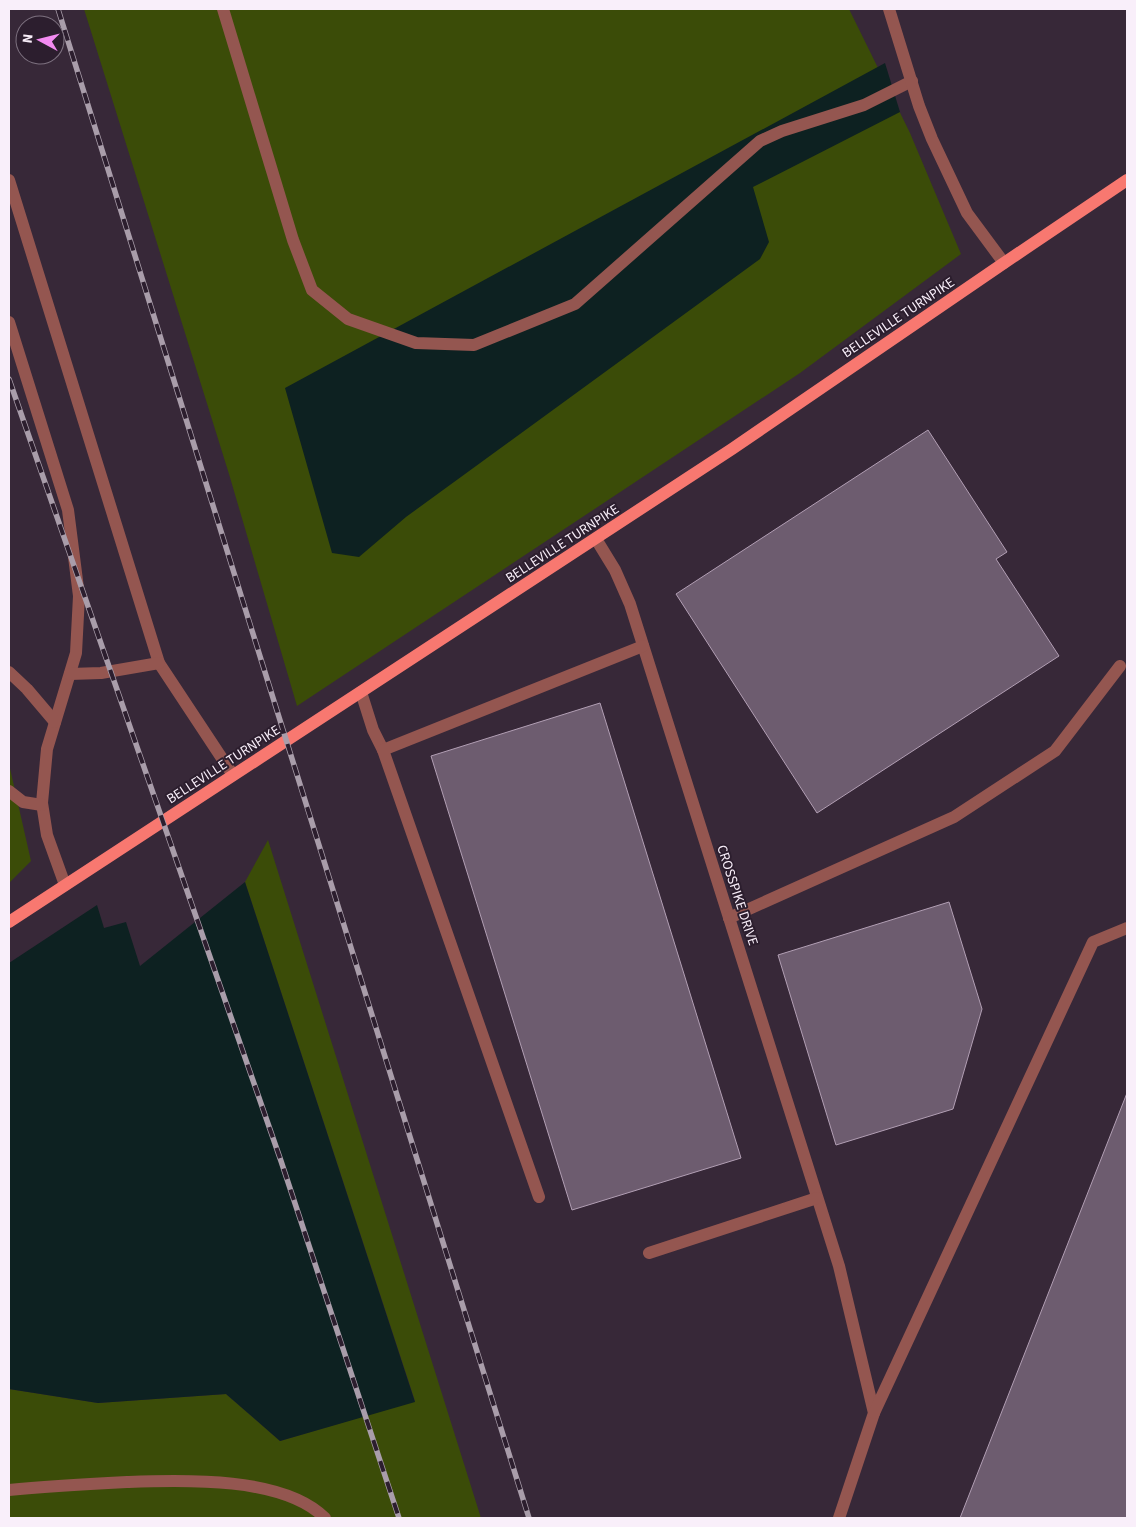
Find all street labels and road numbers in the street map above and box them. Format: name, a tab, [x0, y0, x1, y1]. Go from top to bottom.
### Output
street label: BELLEVILLE TURNPIKE	[838, 273, 959, 363]
street label: BELLEVILLE TURNPIKE	[502, 500, 623, 588]
street label: BELLEVILLE TURNPIKE	[163, 721, 284, 809]
street label: CROSSPIKE DRIVE	[711, 842, 763, 948]

